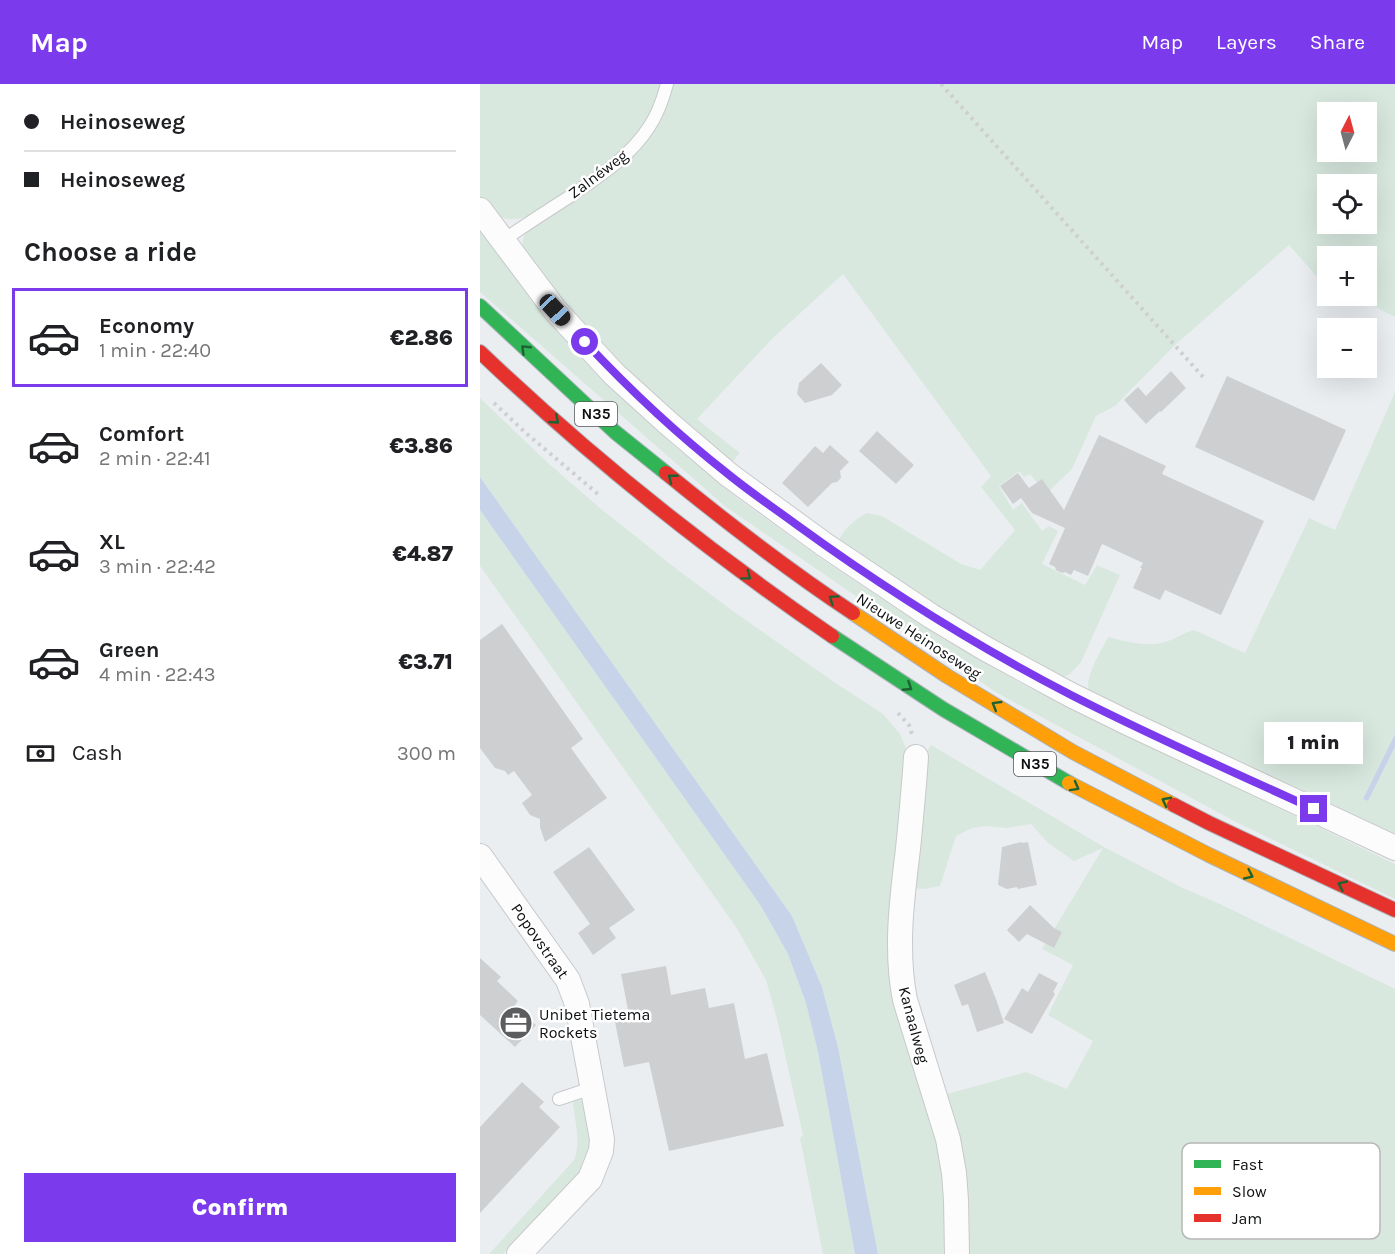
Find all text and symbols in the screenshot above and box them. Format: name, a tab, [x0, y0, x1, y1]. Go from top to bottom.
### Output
text: Map	[30, 26, 88, 59]
text: Map	[1141, 30, 1183, 54]
text: Layers	[1216, 30, 1277, 54]
text: Share	[1310, 30, 1365, 54]
north arrow	[1317, 102, 1377, 162]
map controls	[1317, 102, 1377, 378]
text: Heinoseweg	[60, 109, 185, 135]
street label: Zalnéweg	[565, 146, 631, 202]
text: Heinoseweg	[60, 167, 185, 193]
button: locate	[1317, 174, 1377, 234]
text: Choose a ride	[24, 236, 197, 268]
button: +	[1317, 246, 1377, 306]
car	[536, 291, 574, 329]
icon: car	[27, 311, 81, 365]
text: Economy	[99, 313, 194, 339]
button: −	[1317, 318, 1377, 378]
text: €2.86	[390, 325, 453, 351]
route start	[571, 328, 598, 355]
text: 1 min · 22:40	[99, 339, 211, 362]
one-way arrow	[522, 346, 533, 357]
road number: N35	[575, 402, 617, 426]
one-way arrow	[548, 412, 559, 423]
icon: car	[27, 419, 81, 473]
text: Comfort	[99, 421, 184, 447]
text: €3.86	[389, 433, 453, 459]
text: 2 min · 22:41	[99, 447, 211, 470]
one-way arrow	[668, 474, 679, 485]
icon: car	[27, 527, 81, 581]
text: XL	[99, 529, 125, 555]
text: €4.87	[393, 541, 453, 567]
text: 3 min · 22:42	[99, 555, 216, 578]
one-way arrow	[740, 569, 751, 580]
street label: Nieuwe Heinoseweg	[853, 589, 985, 683]
one-way arrow	[828, 596, 839, 607]
icon: car	[27, 635, 81, 689]
text: Green	[99, 637, 160, 663]
text: €3.71	[399, 649, 453, 675]
text: 4 min · 22:43	[99, 663, 216, 686]
one-way arrow	[901, 679, 912, 690]
one-way arrow	[992, 701, 1002, 713]
callout: 1 min	[1264, 722, 1364, 764]
text: 1 min	[1287, 731, 1340, 754]
icon: cash	[24, 737, 57, 770]
text: Cash	[72, 740, 122, 766]
text: 300 m	[397, 742, 456, 765]
road number: N35	[1014, 752, 1056, 776]
one-way arrow	[1069, 779, 1079, 791]
route end	[1300, 795, 1327, 822]
one-way arrow	[1162, 797, 1173, 808]
one-way arrow	[1242, 868, 1253, 880]
one-way arrow	[1338, 881, 1349, 893]
street label: Popovstraat	[507, 900, 573, 982]
street label: Kanaalweg	[895, 984, 933, 1066]
office icon: Unibet Tietema Rockets	[498, 1005, 534, 1041]
place label: Unibet Tietema Rockets	[539, 1005, 650, 1042]
legend	[1182, 1143, 1380, 1239]
text: Fast	[1232, 1155, 1263, 1174]
button: Confirm	[24, 1173, 456, 1242]
text: Slow	[1232, 1182, 1267, 1201]
text: Jam	[1232, 1209, 1262, 1228]

